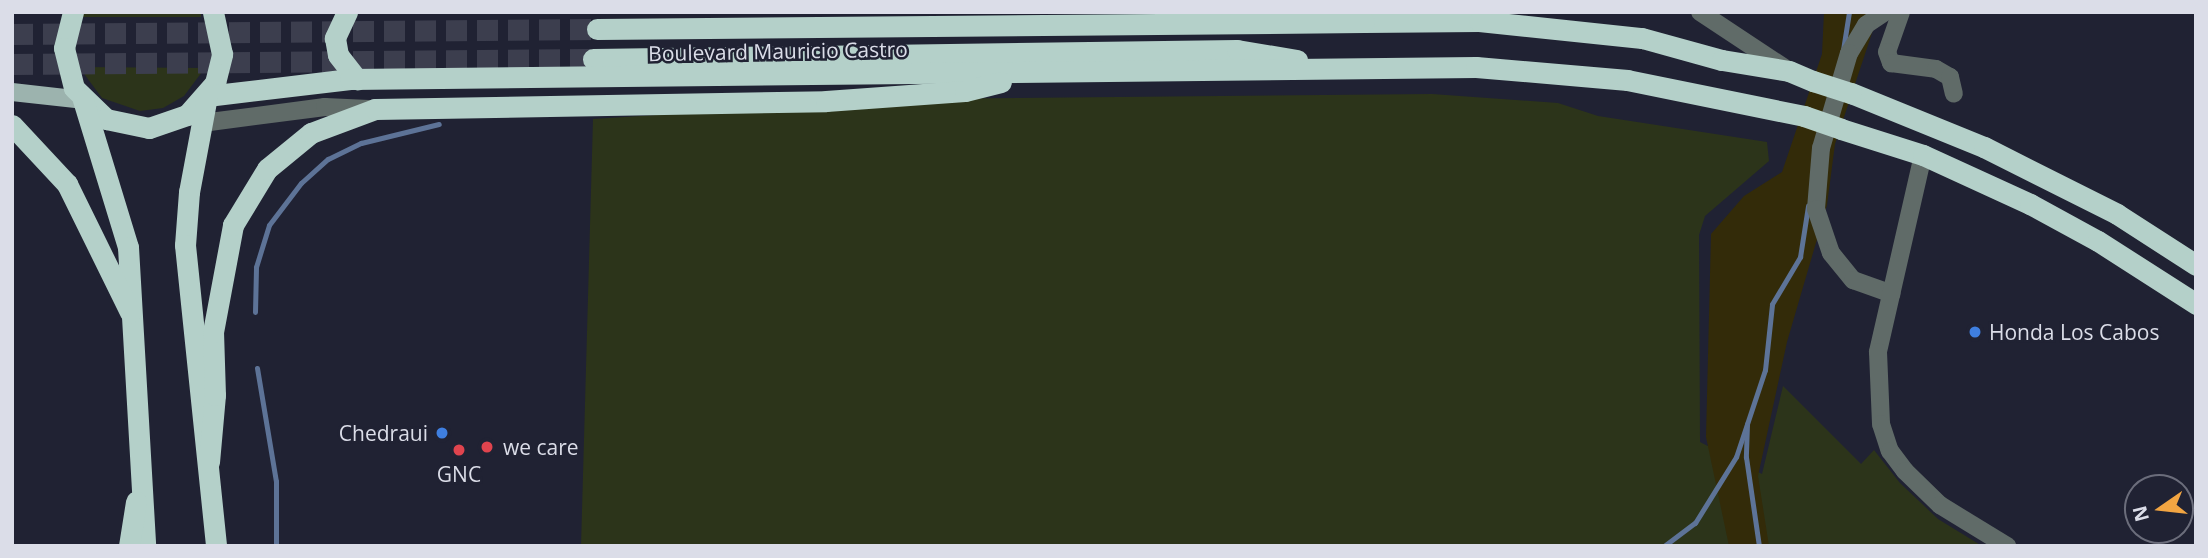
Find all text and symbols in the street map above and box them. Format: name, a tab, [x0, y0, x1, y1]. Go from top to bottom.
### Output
street label: Boulevard Mauricio Castro	[648, 36, 908, 66]
place label: Honda Los Cabos	[1989, 319, 2159, 345]
marker: Honda Los Cabos	[1967, 324, 1983, 340]
place label: Chedraui	[339, 420, 428, 446]
marker: Chedraui	[434, 425, 450, 441]
place label: we care	[503, 434, 579, 460]
marker: we care	[477, 437, 497, 457]
marker: GNC	[451, 442, 467, 458]
place label: GNC	[437, 461, 481, 487]
north arrow	[2124, 474, 2194, 544]
text: N	[2126, 503, 2155, 524]

